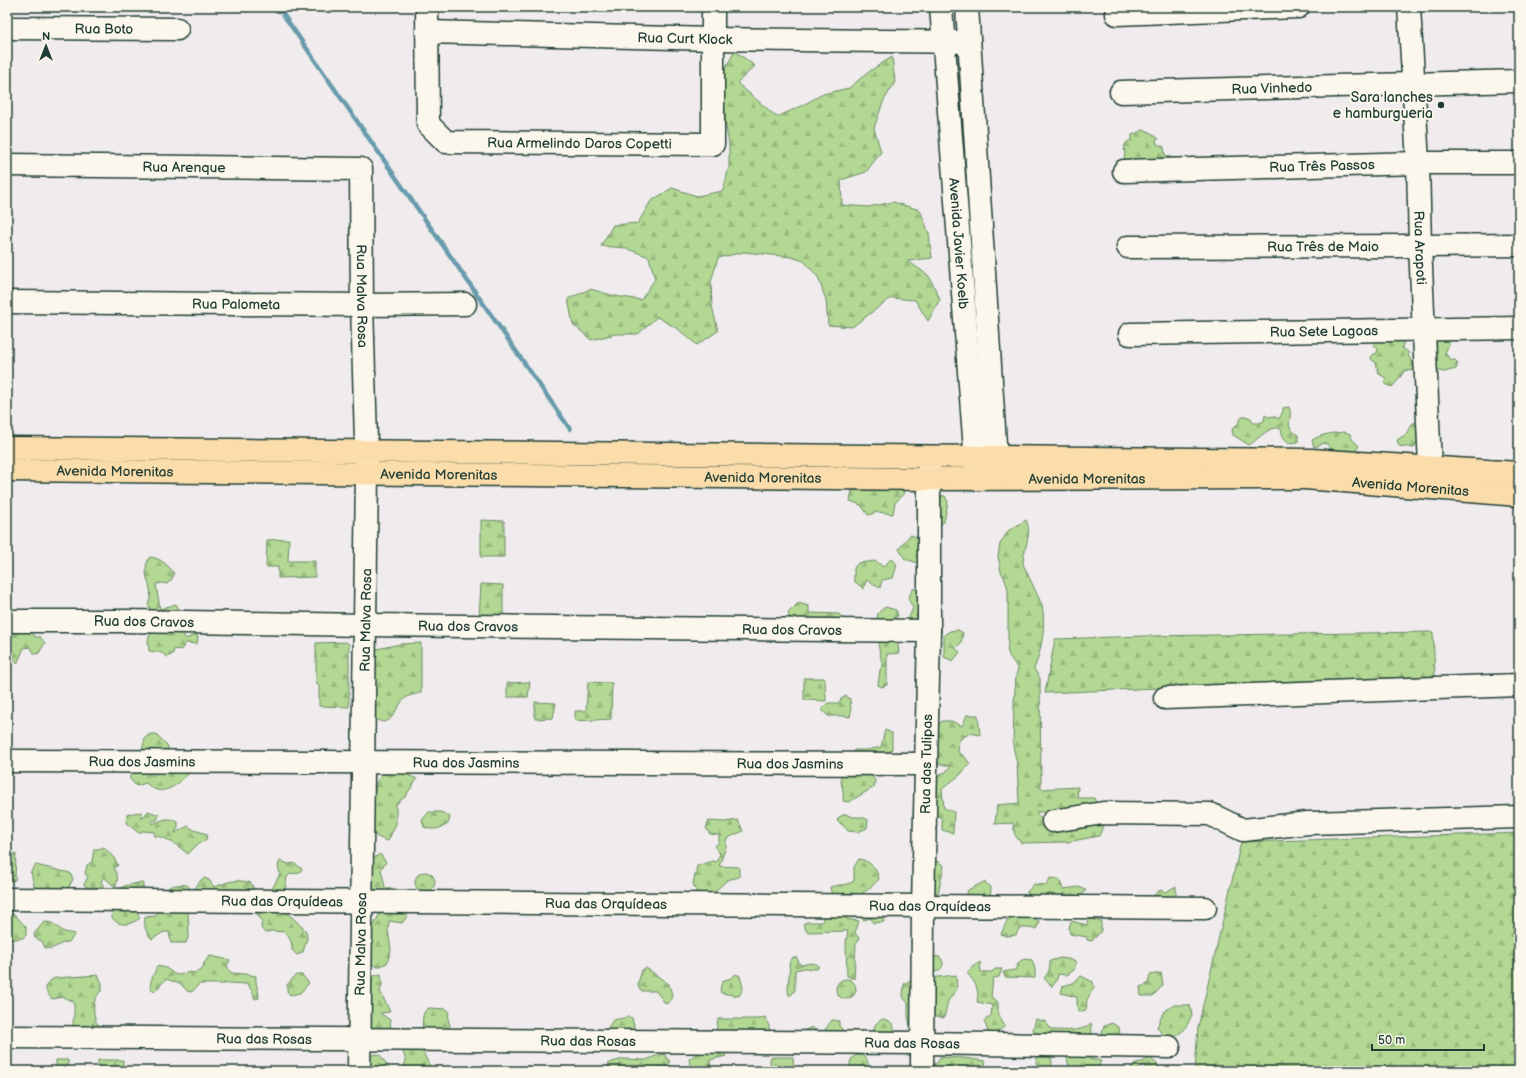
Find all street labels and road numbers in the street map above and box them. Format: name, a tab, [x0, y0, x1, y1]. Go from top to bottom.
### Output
street label: Rua Boto	[75, 20, 133, 37]
street label: Rua Curt Klock	[637, 29, 733, 48]
street label: Rua Vinhedo	[1231, 78, 1313, 97]
street label: Rua Armelindo Daros Copetti	[487, 134, 672, 152]
street label: Rua Três Passos	[1269, 156, 1375, 176]
street label: Rua Arenque	[142, 158, 226, 176]
street label: Avenida Javier Koelb	[946, 177, 973, 310]
street label: Rua Arapoti	[1411, 210, 1430, 285]
street label: Rua Três de Maio	[1267, 238, 1379, 255]
street label: Rua Malva Rosa	[353, 244, 372, 348]
street label: Rua Palometa	[192, 295, 280, 313]
street label: Rua Sete Lagoas	[1270, 322, 1378, 340]
street label: Avenida Morenitas	[56, 462, 174, 480]
street label: Avenida Morenitas	[380, 465, 498, 483]
street label: Avenida Morenitas	[704, 468, 822, 486]
street label: Avenida Morenitas	[1028, 470, 1146, 487]
street label: Avenida Morenitas	[1352, 473, 1470, 500]
street label: Rua Malva Rosa	[357, 568, 375, 672]
street label: Rua dos Cravos	[94, 612, 194, 631]
street label: Rua dos Cravos	[418, 617, 518, 635]
street label: Rua dos Cravos	[742, 621, 842, 639]
street label: Rua das Tulipas	[917, 714, 936, 814]
street label: Rua dos Jasmins	[88, 753, 196, 770]
street label: Rua dos Jasmins	[412, 754, 520, 771]
street label: Rua dos Jasmins	[736, 755, 844, 772]
street label: Rua das Orquídeas	[221, 892, 343, 910]
street label: Rua Malva Rosa	[352, 892, 370, 996]
street label: Rua das Orquídeas	[545, 895, 667, 912]
street label: Rua das Orquídeas	[869, 897, 991, 915]
street label: Rua das Rosas	[216, 1030, 312, 1047]
street label: Rua das Rosas	[540, 1032, 636, 1050]
street label: Rua das Rosas	[864, 1034, 960, 1052]

